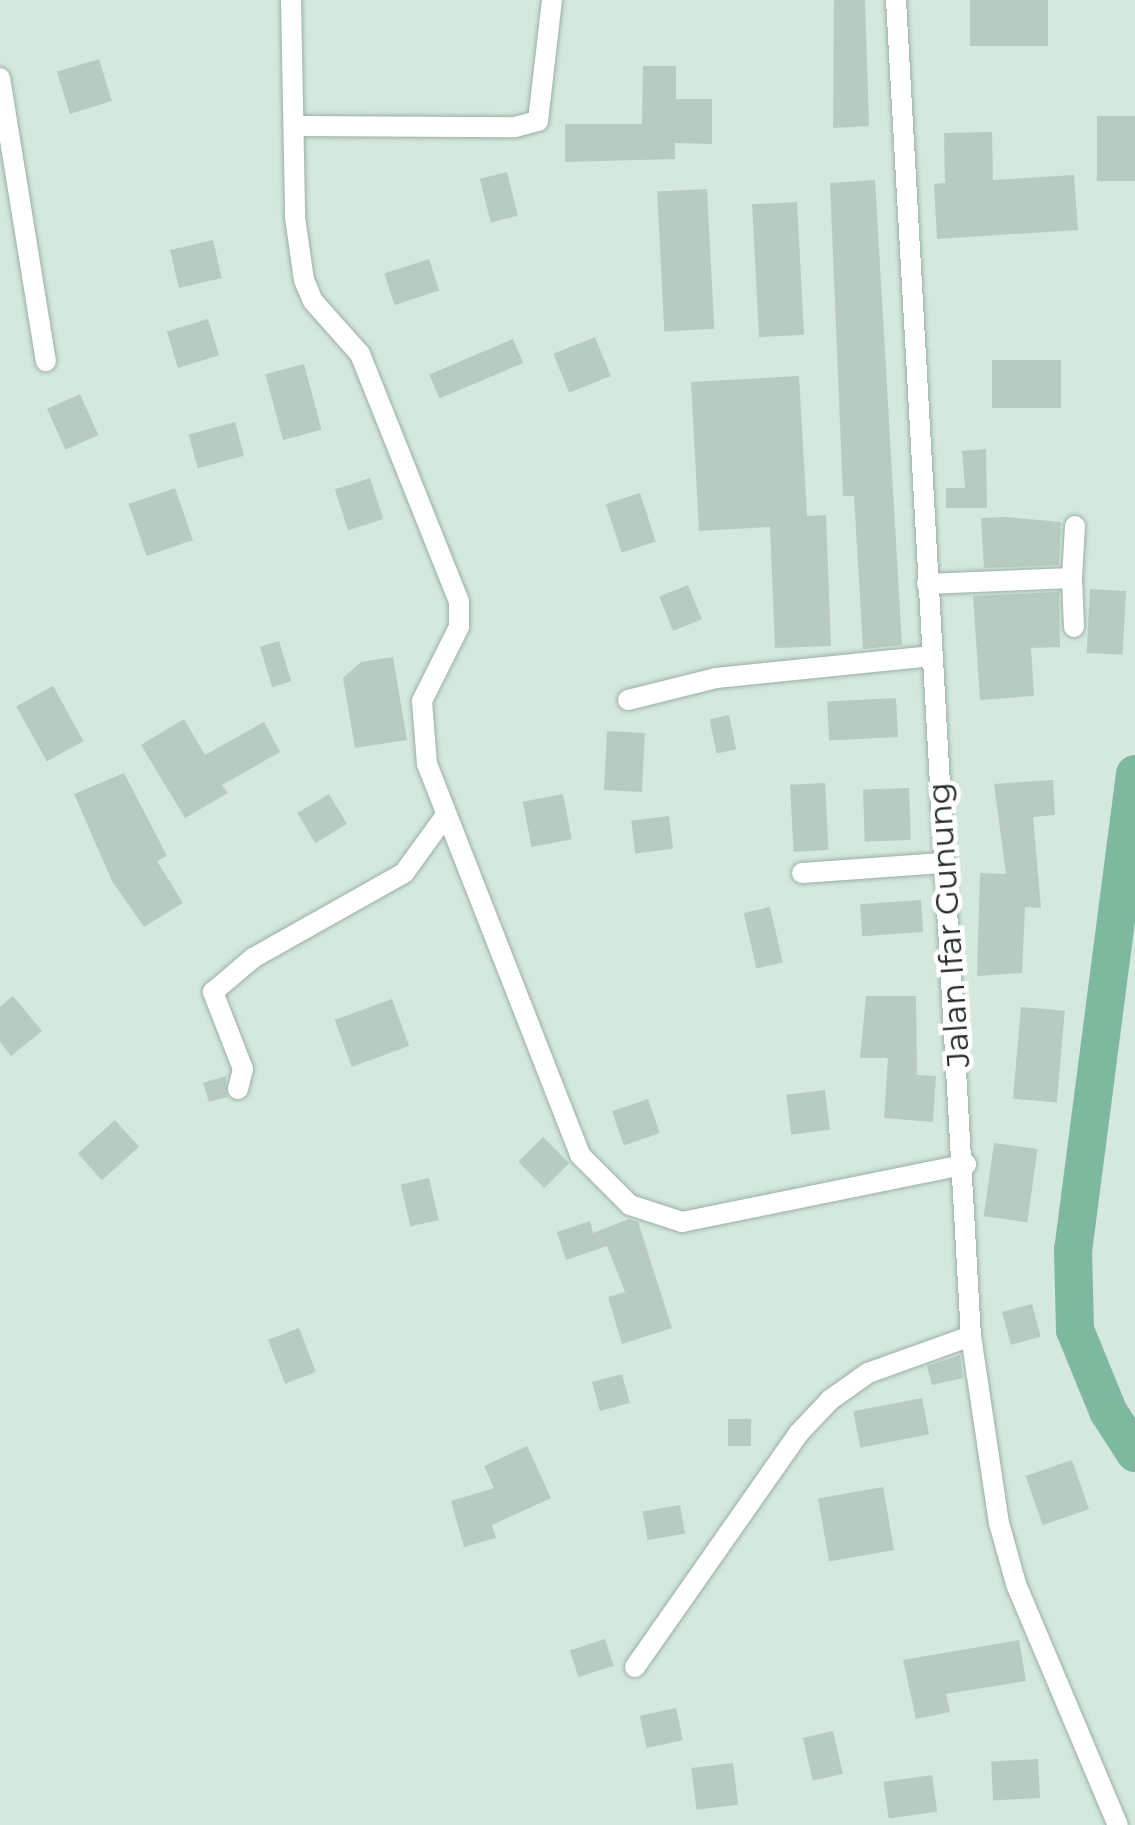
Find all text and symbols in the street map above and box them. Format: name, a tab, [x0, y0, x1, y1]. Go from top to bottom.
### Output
street label: Jalan Ifar Gunung	[920, 781, 978, 1069]

